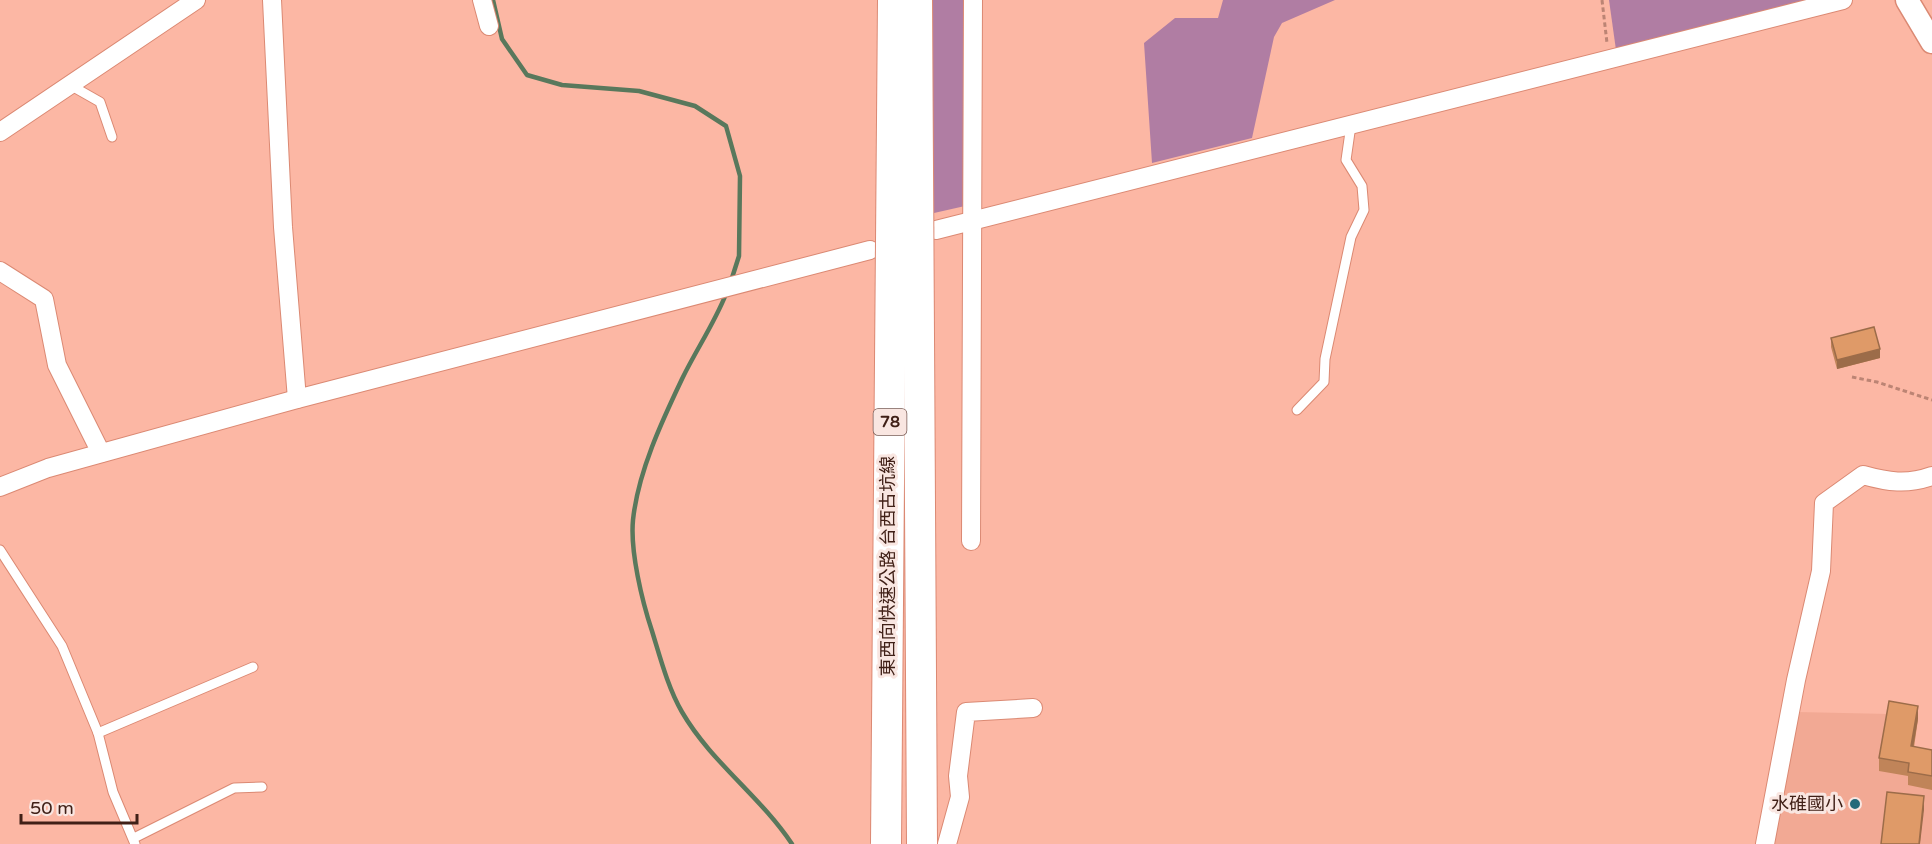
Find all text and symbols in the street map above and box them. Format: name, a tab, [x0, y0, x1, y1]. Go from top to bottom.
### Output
road number: 78	[874, 409, 906, 435]
street label: 東西向快速公路 台西古坑線	[877, 456, 899, 676]
scale bar	[21, 787, 136, 825]
place label: 水碓國小	[1771, 793, 1843, 815]
text: 50 m	[30, 797, 74, 819]
marker: 水碓國小	[1848, 797, 1862, 811]

